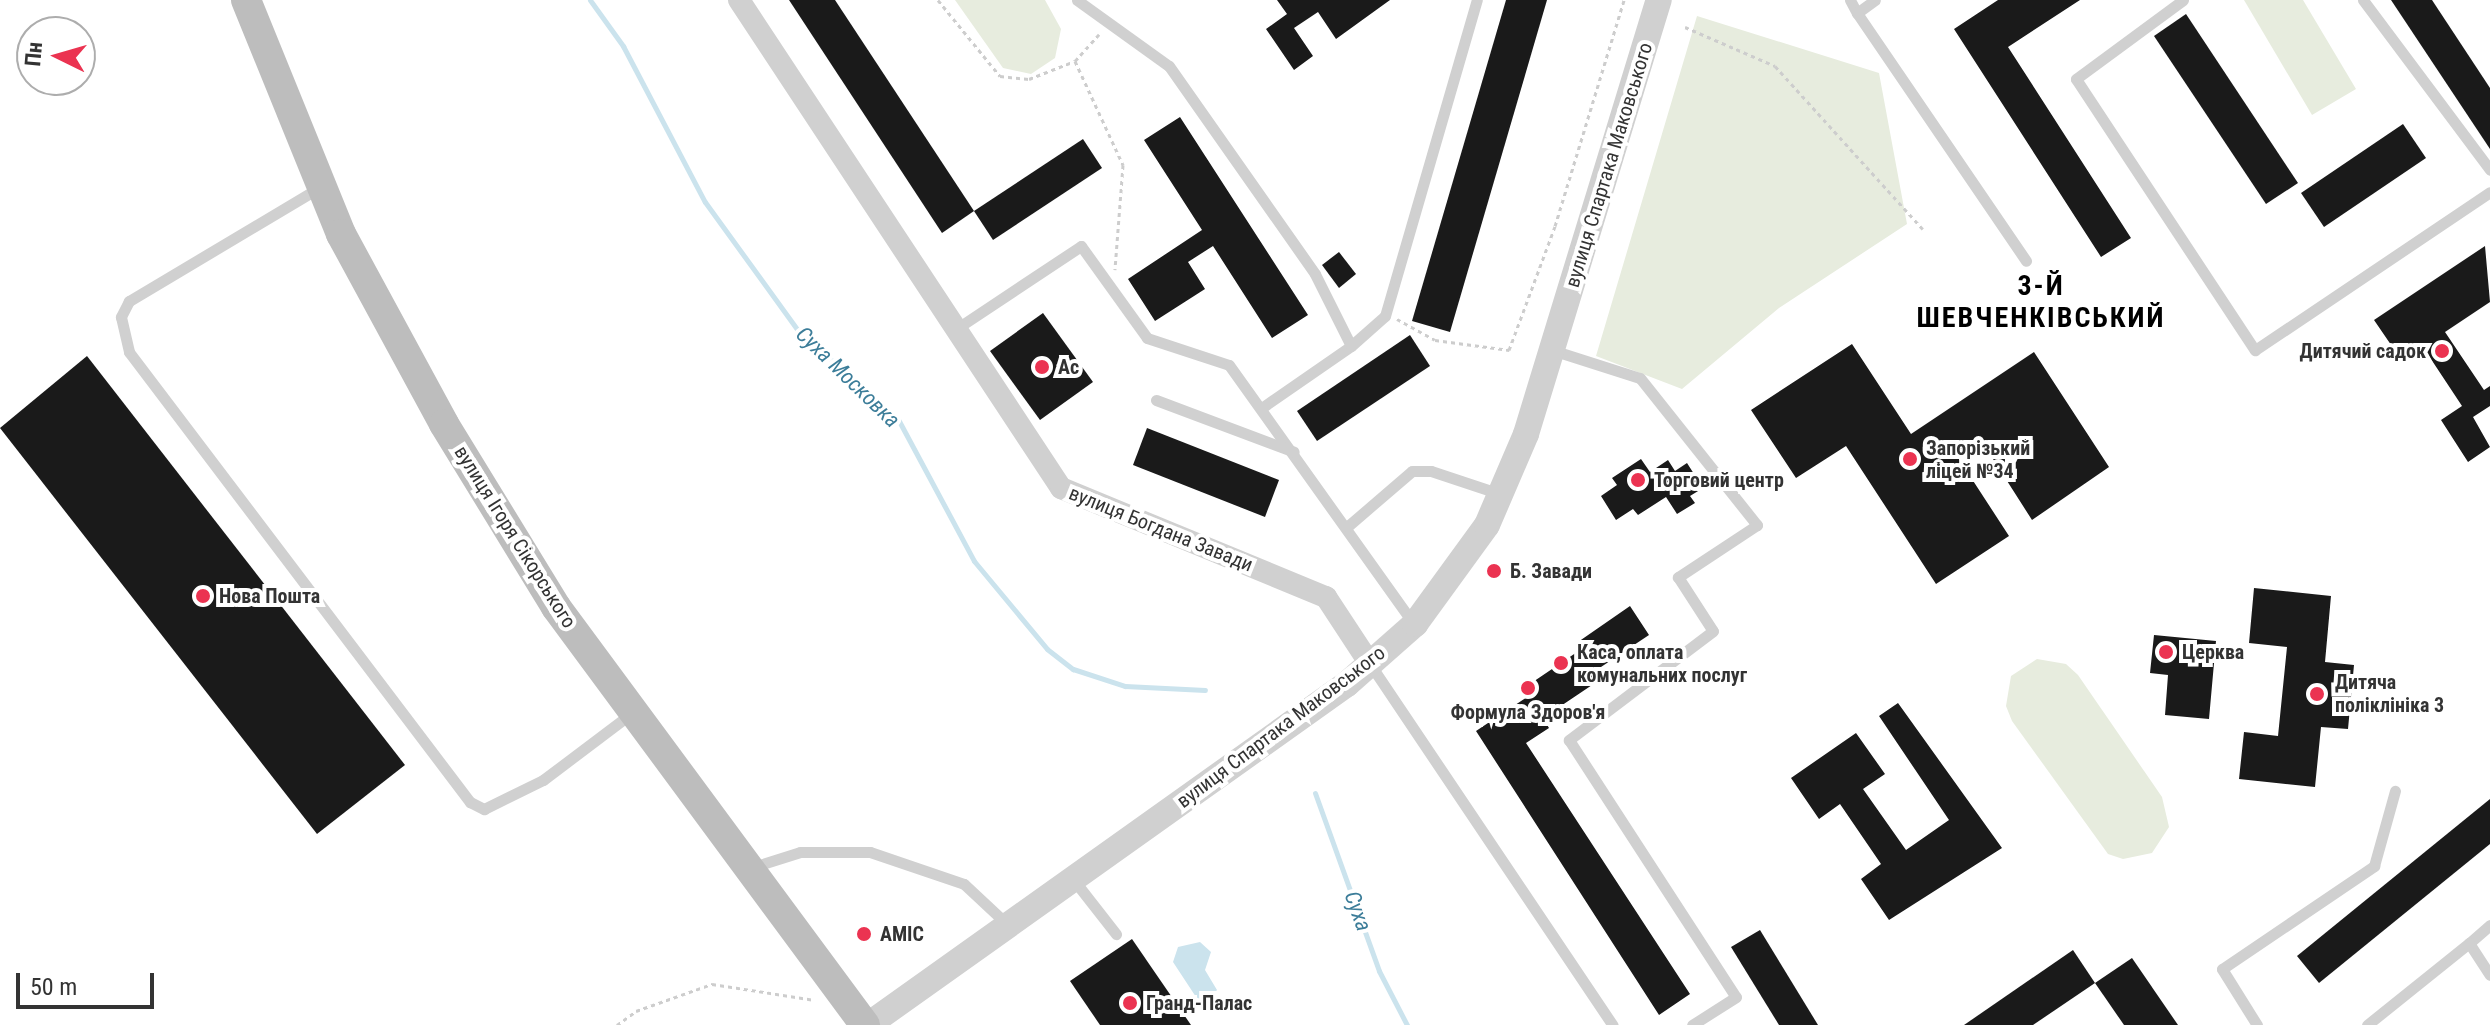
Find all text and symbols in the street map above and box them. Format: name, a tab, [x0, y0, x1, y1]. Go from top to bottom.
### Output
north arrow	[16, 16, 96, 96]
street label: вулиця Спартака Маковського	[1560, 40, 1658, 290]
text: Пн	[20, 41, 47, 67]
district label: 3-Й ШЕВЧЕНКІВСЬКИЙ	[1917, 269, 2165, 335]
water label: Суха Московка	[791, 321, 905, 433]
place label: Дитячий садок	[2300, 339, 2426, 363]
marker: Дитячий садок	[2433, 342, 2451, 360]
place label: Ас	[1058, 355, 1079, 379]
marker: Ас	[1033, 358, 1051, 376]
place label: Запорізький ліцей №34	[1926, 436, 2030, 483]
street label: вулиця Ігоря Сікорського	[449, 441, 581, 633]
marker: Запорізький ліцей №34	[1901, 450, 1919, 468]
place label: Торговий центр	[1654, 468, 1784, 492]
marker: Торговий центр	[1629, 471, 1647, 489]
street label: вулиця Богдана Завади	[1066, 481, 1256, 577]
place label: Б. Завади	[1510, 559, 1592, 583]
marker: Б. Завади	[1485, 562, 1503, 580]
place label: Нова Пошта	[219, 584, 320, 608]
marker: Нова Пошта	[194, 587, 212, 605]
place label: Каса, оплата комунальних послуг	[1577, 640, 1747, 687]
place label: Церква	[2182, 640, 2244, 664]
street label: вулиця Спартака Маковського	[1172, 641, 1390, 813]
marker: Церква	[2157, 643, 2175, 661]
marker: Каса, оплата комунальних послуг	[1552, 654, 1570, 672]
place label: Дитяча поліклініка 3	[2335, 670, 2444, 717]
marker: Формула Здоров'я	[1519, 679, 1537, 697]
marker: Дитяча поліклініка 3	[2306, 683, 2328, 705]
place label: Формула Здоров'я	[1451, 700, 1605, 724]
water label: Суха	[1339, 887, 1377, 935]
place label: AMIC	[880, 922, 924, 946]
marker: AMIC	[855, 925, 873, 943]
scale bar	[20, 957, 158, 1007]
text: 50 m	[30, 973, 77, 1001]
place label: Гранд-Палас	[1146, 991, 1252, 1015]
marker: Гранд-Палас	[1121, 994, 1139, 1012]

